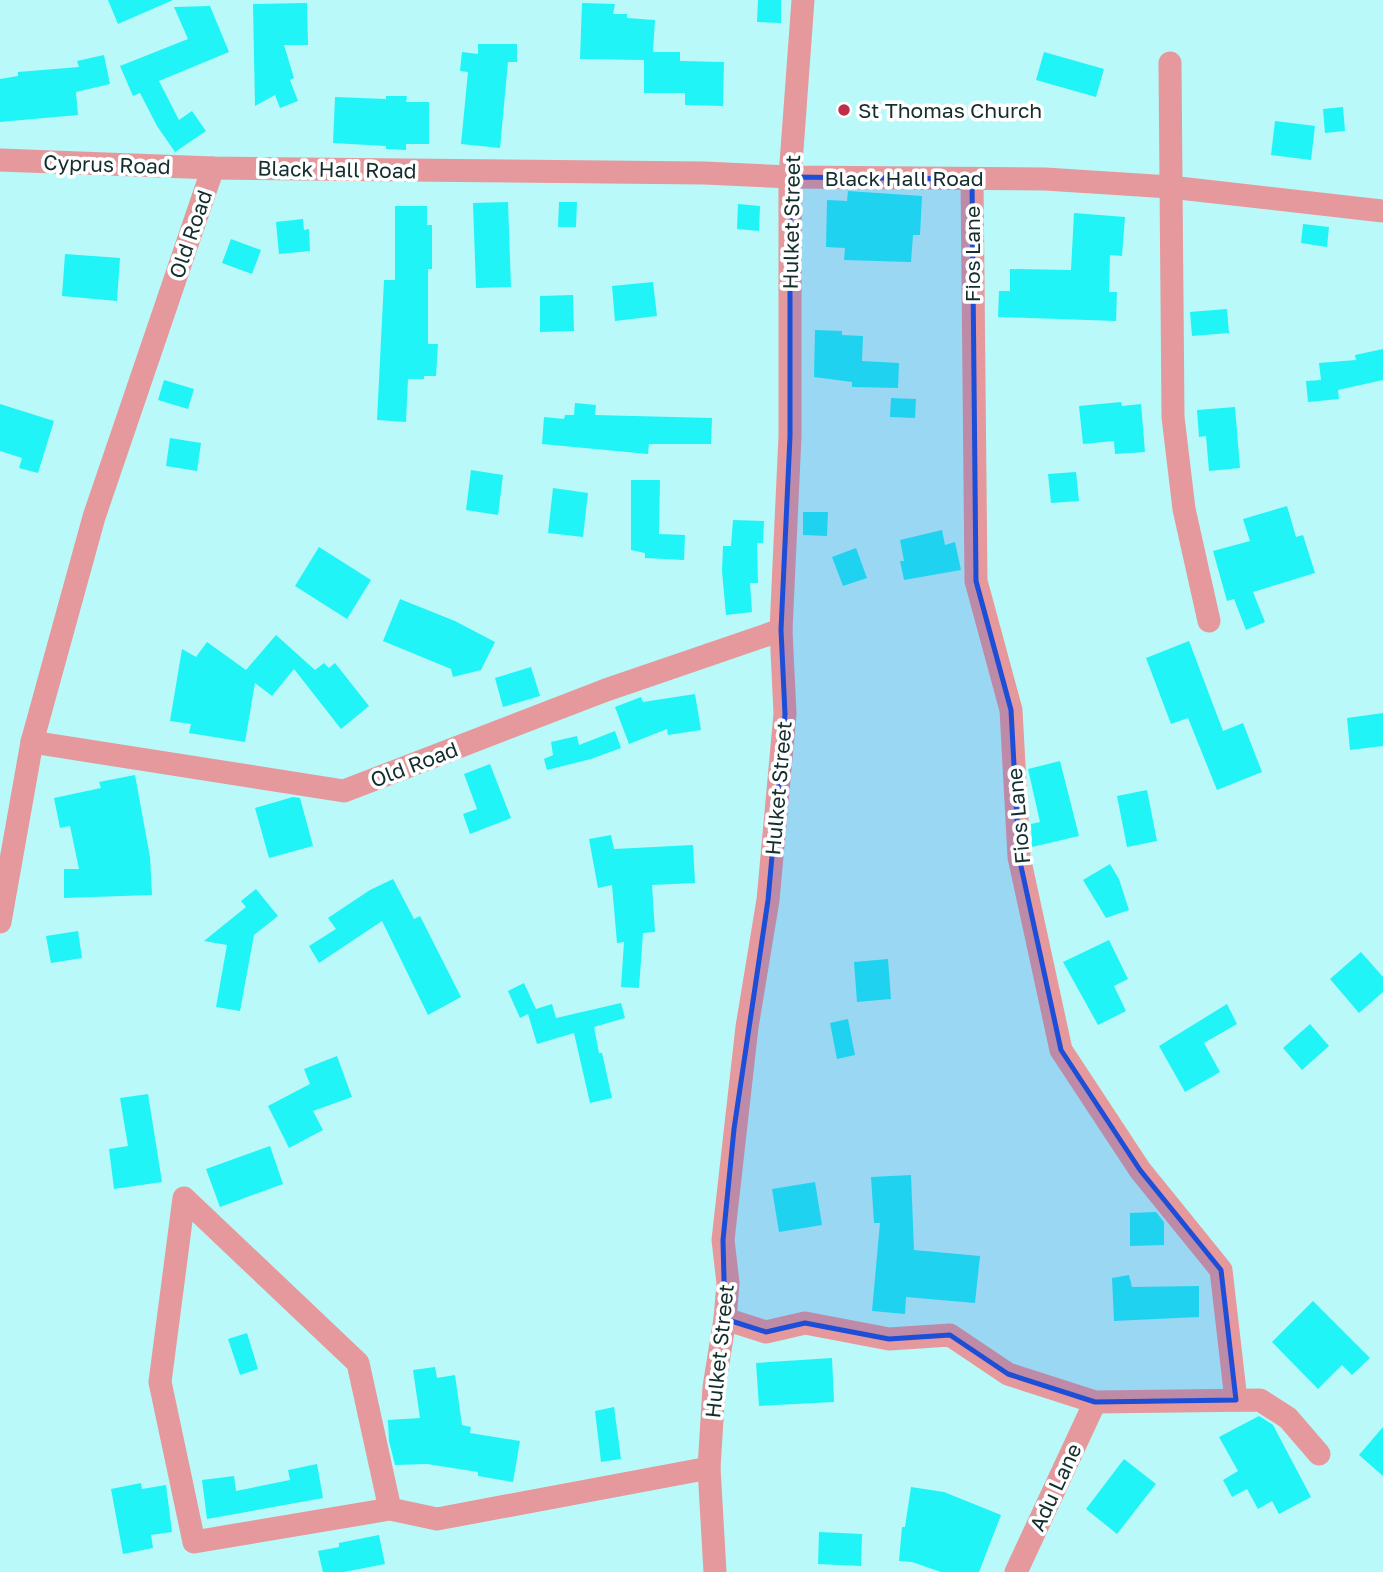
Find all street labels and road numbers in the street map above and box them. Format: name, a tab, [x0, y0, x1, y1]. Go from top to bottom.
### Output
street label: Cyprus Road	[43, 149, 171, 179]
street label: Hulket Street	[777, 154, 805, 290]
street label: Black Hall Road	[257, 155, 417, 183]
street label: Black Hall Road	[824, 165, 984, 191]
street label: Old Road	[163, 186, 217, 282]
street label: Fios Lane	[959, 206, 985, 302]
street label: Hulket Street	[759, 720, 797, 856]
street label: Old Road	[367, 735, 461, 793]
street label: Fios Lane	[1001, 767, 1035, 865]
street label: Hulket Street	[699, 1283, 739, 1419]
street label: Adu Lane	[1023, 1439, 1087, 1535]

